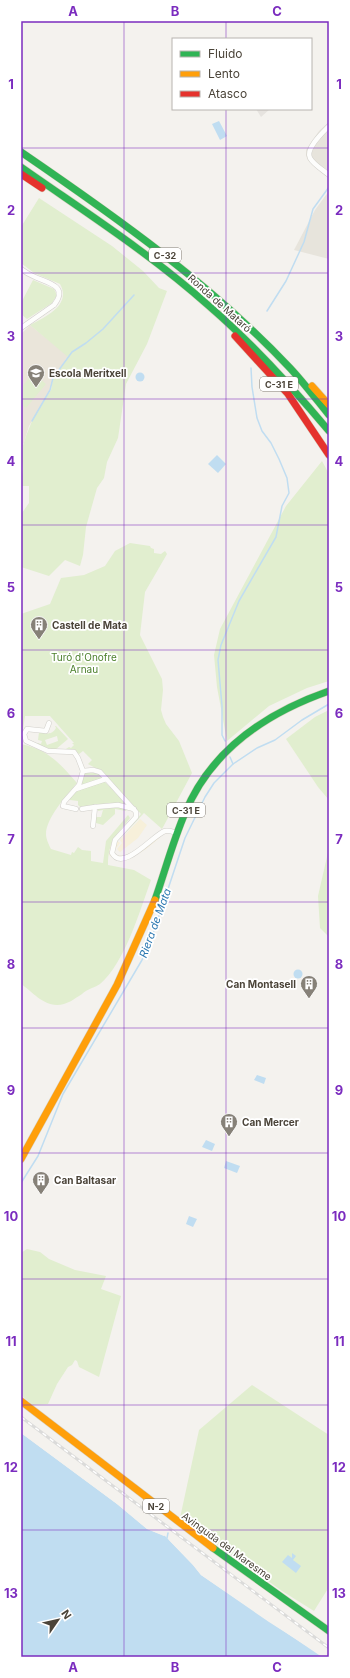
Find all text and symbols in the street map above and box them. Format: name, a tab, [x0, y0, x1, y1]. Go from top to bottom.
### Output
text: A	[68, 3, 78, 19]
text: B	[171, 3, 180, 19]
text: C	[272, 3, 282, 19]
legend	[172, 38, 312, 110]
text: Fluido	[208, 46, 243, 61]
text: Lento	[208, 66, 240, 81]
text: 1	[8, 76, 14, 92]
text: 1	[336, 76, 342, 92]
text: Atasco	[208, 86, 247, 101]
text: 2	[7, 202, 15, 218]
text: 2	[335, 202, 343, 218]
road number: C-32	[149, 248, 181, 262]
street label: Ronda de Mataró	[186, 272, 254, 334]
text: 3	[7, 328, 15, 344]
text: 3	[335, 328, 343, 344]
school or university icon: Escola Meritxell	[26, 363, 46, 388]
place label: Escola Meritxell	[49, 367, 127, 379]
road number: C-31 E	[260, 377, 298, 391]
text: 4	[7, 453, 16, 469]
text: 4	[335, 453, 344, 469]
text: 5	[7, 579, 15, 595]
text: 5	[335, 579, 343, 595]
building icon: Castell de Mata	[29, 615, 49, 640]
place label: Castell de Mata	[52, 619, 128, 631]
park label: Turó d'Onofre Arnau	[51, 651, 117, 675]
text: 6	[7, 705, 15, 721]
text: 6	[335, 705, 343, 721]
road number: C-31 E	[167, 803, 205, 817]
text: 7	[7, 831, 15, 847]
text: 7	[335, 831, 343, 847]
water label: Riera de Mata	[136, 886, 174, 960]
text: 8	[7, 956, 15, 972]
text: 8	[335, 956, 343, 972]
building icon: Can Montasell	[299, 974, 319, 999]
place label: Can Montasell	[226, 978, 296, 990]
text: 9	[7, 1082, 15, 1098]
text: 9	[335, 1082, 343, 1098]
building icon: Can Mercer	[219, 1112, 239, 1137]
place label: Can Mercer	[242, 1116, 299, 1128]
building icon: Can Baltasar	[31, 1170, 51, 1195]
place label: Can Baltasar	[54, 1174, 116, 1186]
text: 10	[4, 1208, 18, 1224]
text: 10	[332, 1208, 346, 1224]
text: 11	[5, 1333, 17, 1349]
text: 11	[333, 1333, 345, 1349]
text: 12	[4, 1459, 18, 1475]
text: 12	[332, 1459, 346, 1475]
road number: N-2	[143, 1499, 169, 1513]
street label: Avinguda del Maresme	[180, 1509, 274, 1583]
text: 13	[4, 1585, 18, 1601]
text: 13	[332, 1585, 346, 1601]
north arrow	[38, 1600, 78, 1640]
text: N	[58, 1607, 74, 1622]
text: A	[68, 1659, 78, 1675]
text: B	[171, 1659, 180, 1675]
text: C	[272, 1659, 282, 1675]

